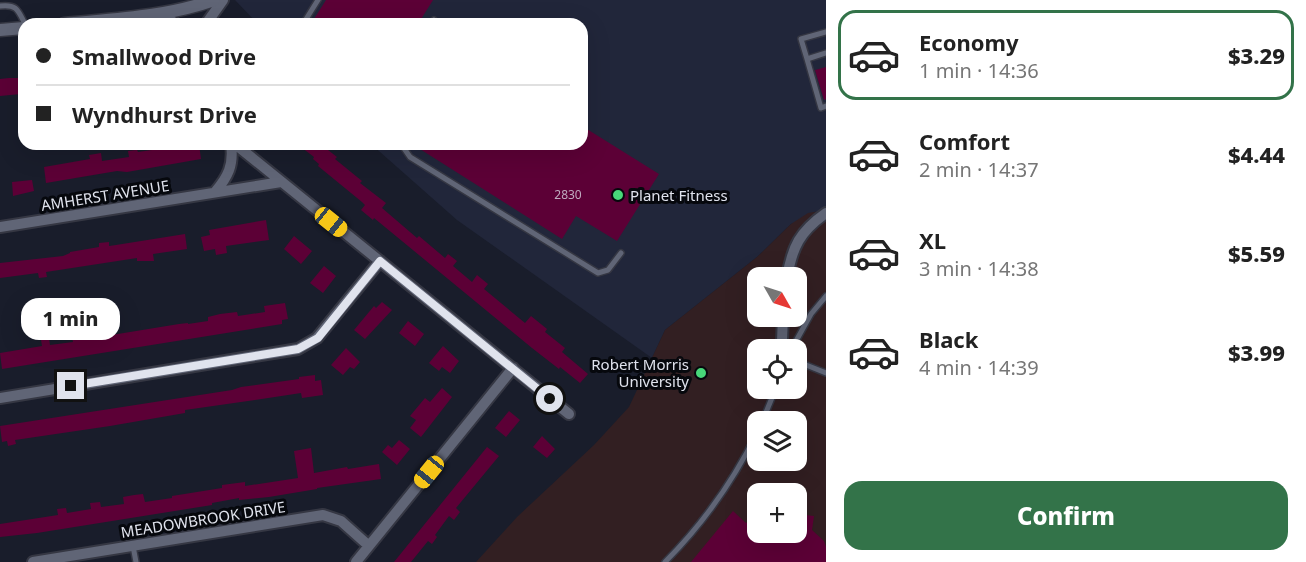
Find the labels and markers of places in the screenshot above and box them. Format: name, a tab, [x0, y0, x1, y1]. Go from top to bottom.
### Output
place label: Planet Fitness	[630, 185, 728, 205]
marker: Planet Fitness	[611, 188, 625, 202]
place label: Robert Morris University	[591, 354, 689, 391]
marker: Robert Morris University	[694, 366, 708, 380]

